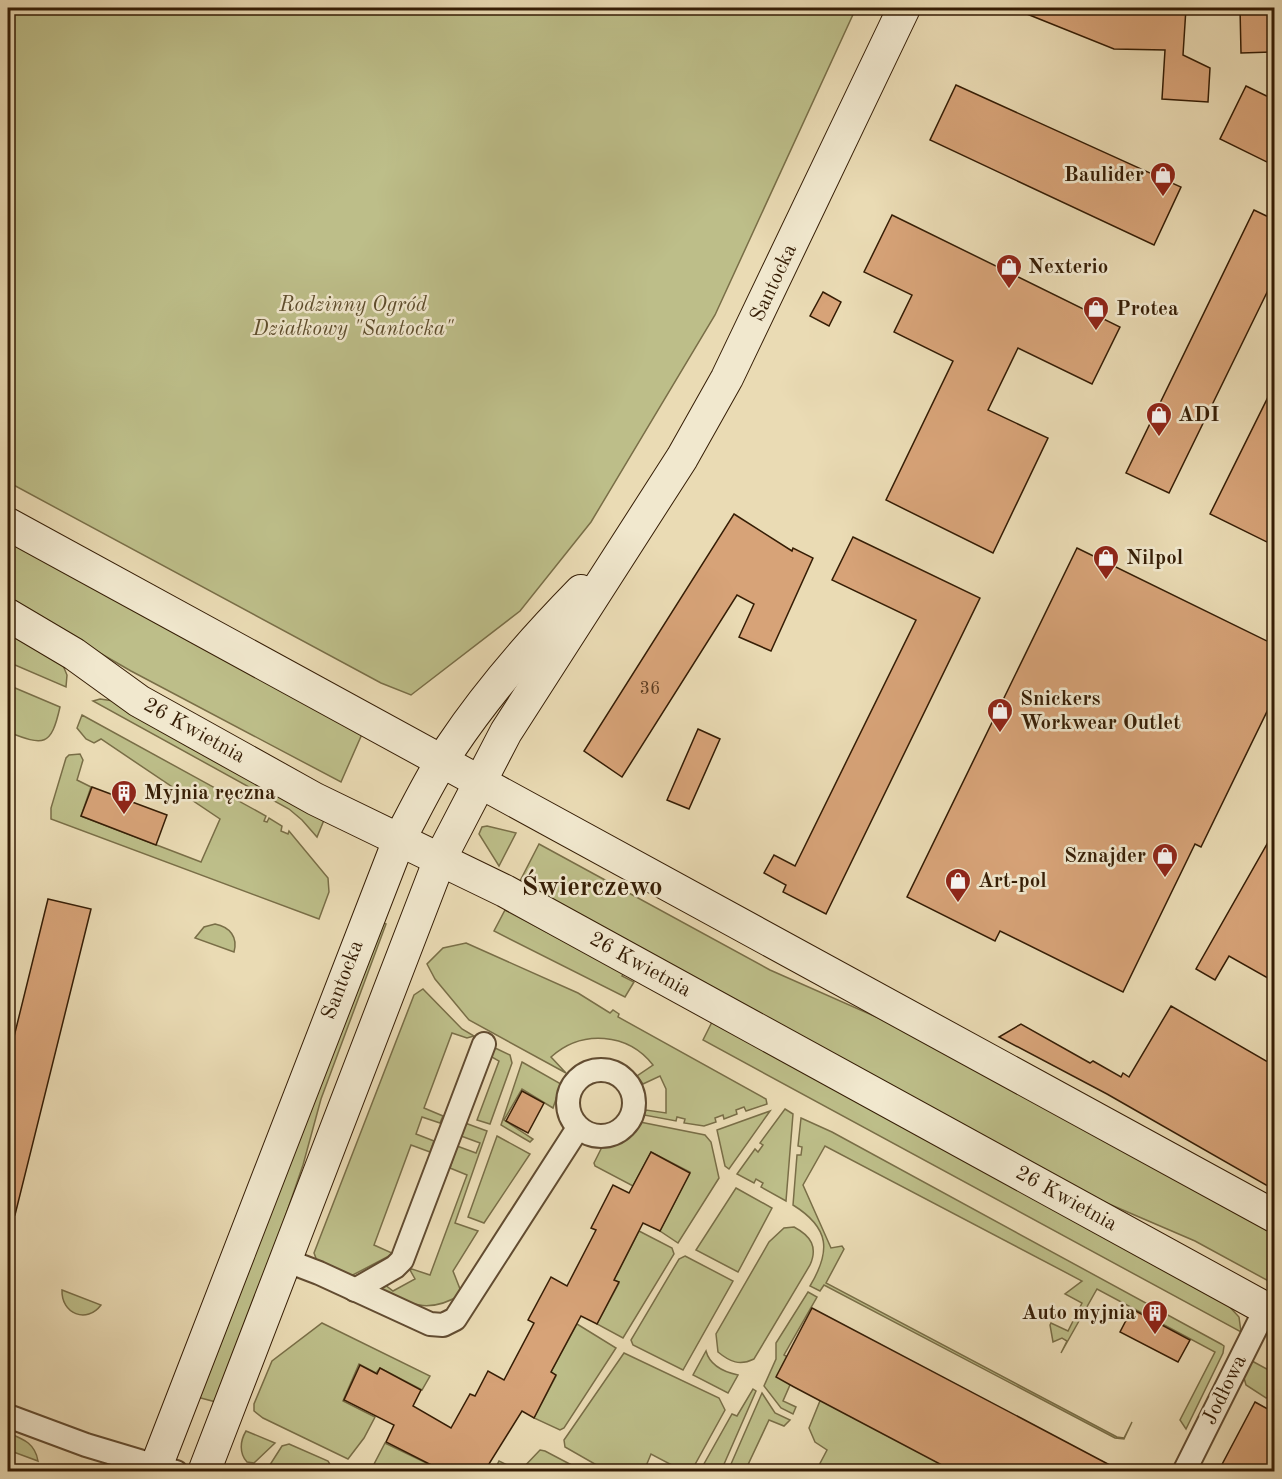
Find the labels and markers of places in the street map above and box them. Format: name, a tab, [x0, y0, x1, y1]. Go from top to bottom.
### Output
shop icon: Baulider	[1148, 160, 1178, 198]
place label: Baulider	[1064, 165, 1144, 186]
shop icon: Nexterio	[994, 252, 1024, 290]
place label: Nexterio	[1028, 257, 1108, 278]
shop icon: Protea	[1081, 294, 1111, 332]
place label: Protea	[1116, 299, 1179, 320]
shop icon: ADI	[1144, 400, 1174, 438]
place label: ADI	[1178, 405, 1220, 426]
shop icon: Nilpol	[1091, 543, 1121, 581]
place label: Nilpol	[1126, 548, 1183, 569]
place label: Snickers Workwear Outlet	[1020, 689, 1181, 734]
shop icon: Snickers Workwear Outlet	[985, 696, 1015, 734]
building icon: Myjnia ręczna	[109, 778, 139, 816]
place label: Myjnia ręczna	[144, 783, 276, 804]
shop icon: Sznajder	[1150, 841, 1180, 879]
place label: Sznajder	[1064, 846, 1146, 867]
shop icon: Art-pol	[943, 866, 973, 904]
place label: Art-pol	[978, 871, 1047, 892]
building icon: Auto myjnia	[1140, 1298, 1170, 1336]
place label: Auto myjnia	[1021, 1303, 1136, 1324]

